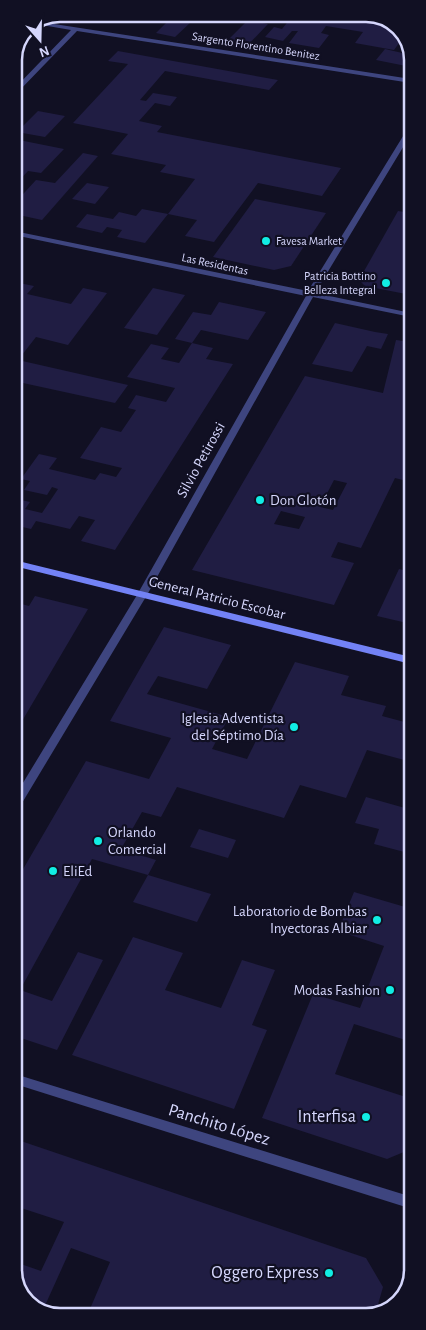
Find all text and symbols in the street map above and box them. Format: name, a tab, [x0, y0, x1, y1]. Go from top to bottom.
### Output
north arrow	[15, 15, 65, 65]
street label: Sargento Florentino Benitez	[191, 30, 321, 62]
text: N	[37, 43, 51, 60]
marker: Favesa Market	[260, 235, 272, 247]
place label: Favesa Market	[276, 235, 342, 247]
street label: Las Residentas	[181, 251, 249, 277]
place label: Patricia Bottino Belleza Integral	[304, 270, 376, 296]
marker: Patricia Bottino Belleza Integral	[380, 277, 392, 289]
street label: Silvio Petirossi	[174, 420, 228, 500]
place label: Don Glotón	[270, 493, 337, 508]
marker: Don Glotón	[254, 494, 266, 506]
street label: General Patricio Escobar	[147, 574, 287, 622]
place label: Iglesia Adventista del Séptimo Día	[181, 711, 284, 743]
marker: Iglesia Adventista del Séptimo Día	[288, 721, 300, 733]
place label: Orlando Comercial	[108, 825, 167, 857]
marker: Orlando Comercial	[92, 835, 104, 847]
place label: EliEd	[63, 864, 92, 879]
marker: EliEd	[47, 865, 59, 877]
place label: Laboratorio de Bombas Inyectoras Albiar	[233, 904, 367, 936]
marker: Laboratorio de Bombas Inyectoras Albiar	[371, 914, 383, 926]
place label: Modas Fashion	[293, 983, 380, 998]
marker: Modas Fashion	[384, 984, 396, 996]
street label: Panchito López	[166, 1101, 272, 1149]
place label: Interfisa	[298, 1108, 356, 1126]
marker: Interfisa	[360, 1111, 372, 1123]
place label: Oggero Express	[211, 1264, 319, 1282]
marker: Oggero Express	[323, 1267, 335, 1279]

